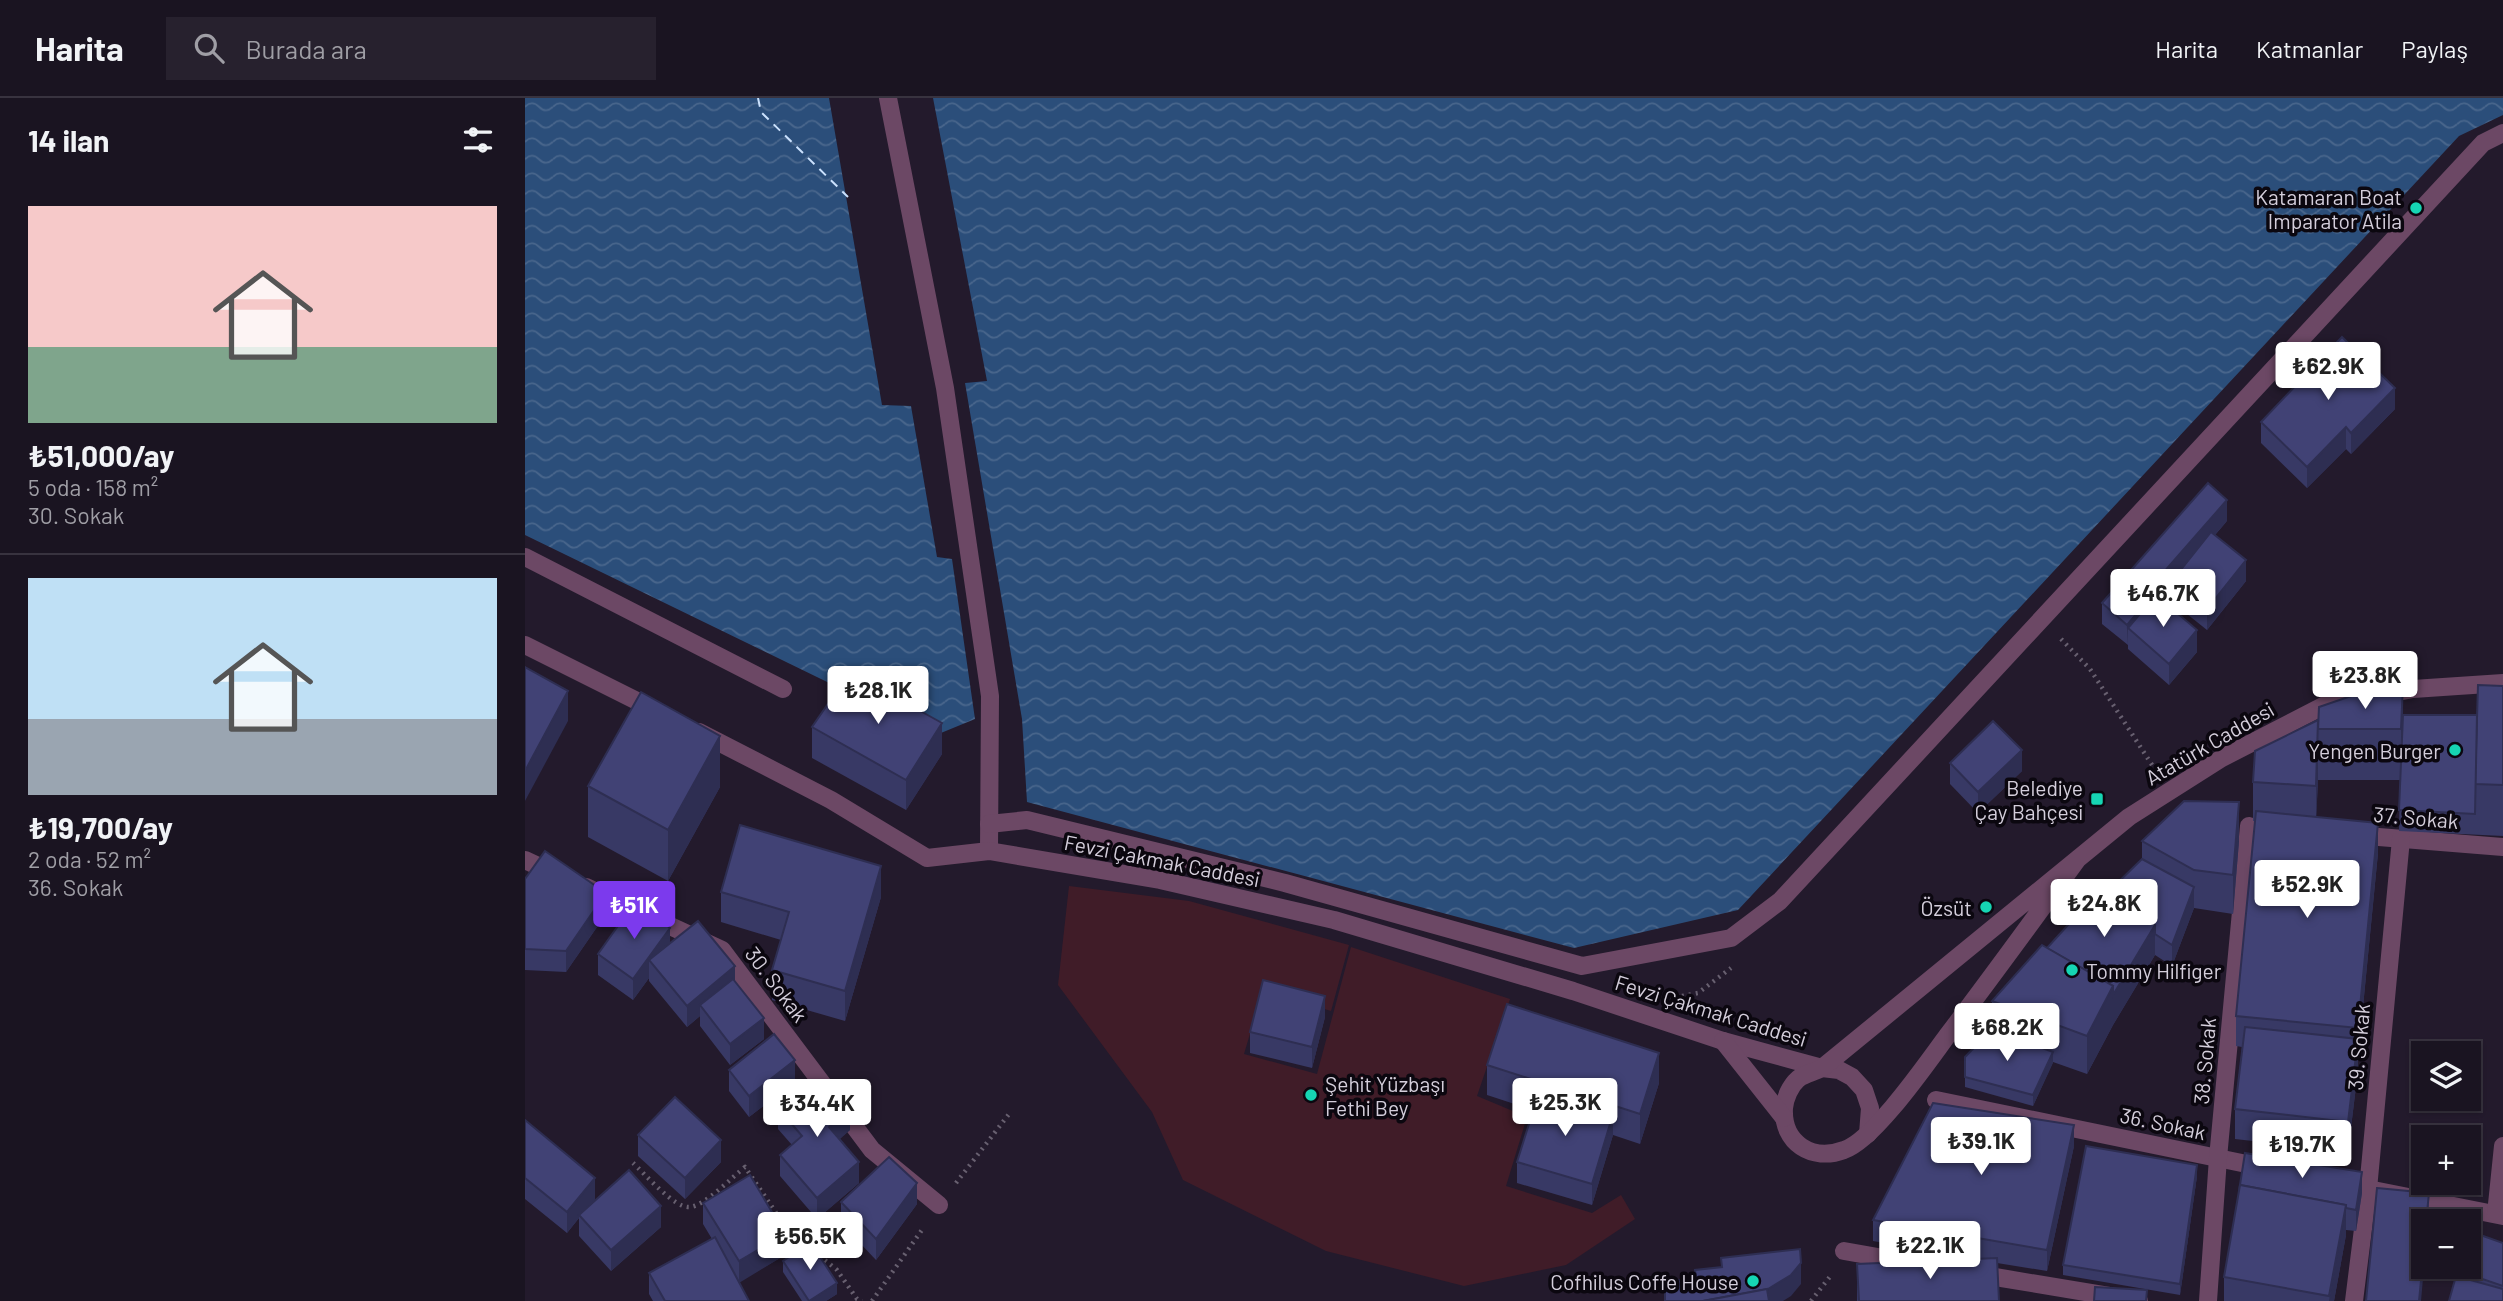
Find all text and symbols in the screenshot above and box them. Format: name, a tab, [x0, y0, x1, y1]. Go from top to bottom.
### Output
search box	[166, 17, 656, 80]
text: Harita	[35, 28, 124, 68]
icon: search	[190, 29, 228, 67]
text: Burada ara	[246, 33, 367, 64]
text: Harita	[2155, 34, 2218, 63]
text: Katmanlar	[2256, 34, 2363, 63]
text: Paylaş	[2401, 34, 2468, 63]
icon: filters	[459, 121, 497, 159]
text: 14 ilan	[28, 122, 109, 158]
place label: Katamaran Boat Imparator Atila	[2255, 184, 2402, 233]
marker: Katamaran Boat Imparator Atila	[2408, 200, 2424, 216]
icon: home	[200, 252, 326, 378]
pin: ₺62.9K	[2271, 342, 2385, 402]
text: ₺62.9K	[2292, 351, 2364, 379]
text: ₺51,000/ay	[28, 437, 174, 473]
text: 5 oda · 158 m²	[28, 473, 158, 501]
text: 30. Sokak	[28, 501, 124, 529]
pin: ₺46.7K	[2106, 570, 2220, 629]
text: ₺46.7K	[2126, 578, 2200, 606]
icon: home	[200, 624, 326, 750]
pin: ₺23.8K	[2308, 652, 2422, 711]
text: ₺23.8K	[2329, 660, 2401, 688]
pin: ₺28.1K	[821, 666, 935, 726]
text: ₺28.1K	[844, 675, 912, 703]
street label: Atatürk Caddesi	[2140, 696, 2278, 790]
place label: Yengen Burger	[2308, 738, 2441, 763]
marker: Yengen Burger	[2447, 742, 2463, 758]
place label: Belediye Çay Bahçesi	[1975, 775, 2083, 824]
marker: Belediye Çay Bahçesi	[2089, 791, 2105, 807]
street label: 37. Sokak	[2373, 801, 2459, 833]
text: ₺19,700/ay	[28, 809, 173, 845]
street label: Fevzi Çakmak Caddesi	[1062, 829, 1262, 891]
text: 2 oda · 52 m²	[28, 845, 151, 873]
pin: ₺52.9K	[2250, 860, 2364, 920]
text: ₺52.9K	[2270, 869, 2344, 897]
text: 36. Sokak	[28, 873, 123, 901]
pin: ₺24.8K	[2047, 880, 2161, 939]
pin: ₺51K	[593, 882, 675, 941]
text: ₺24.8K	[2067, 888, 2141, 916]
text: ₺51K	[609, 890, 659, 918]
place label: Özsüt	[1921, 895, 1972, 920]
marker: Özsüt	[1978, 899, 1994, 915]
street label: 30. Sokak	[741, 941, 813, 1027]
place label: Tommy Hilfiger	[2086, 958, 2222, 983]
marker: Tommy Hilfiger	[2064, 962, 2080, 978]
street label: Fevzi Çakmak Caddesi	[1612, 969, 1810, 1051]
street label: 39. Sokak	[2342, 1003, 2374, 1091]
pin: ₺68.2K	[1950, 1004, 2064, 1063]
text: ₺68.2K	[1970, 1012, 2044, 1040]
street label: 38. Sokak	[2188, 1017, 2220, 1105]
map controls	[2411, 1041, 2481, 1279]
button: layers	[2411, 1041, 2481, 1111]
place label: Şehit Yüzbaşı Fethi Bey	[1325, 1071, 1445, 1120]
pin: ₺25.3K	[1508, 1079, 1622, 1138]
pin: ₺34.4K	[760, 1080, 874, 1139]
marker: Şehit Yüzbaşı Fethi Bey	[1303, 1087, 1319, 1103]
text: ₺25.3K	[1528, 1087, 1602, 1115]
text: ₺34.4K	[779, 1088, 855, 1116]
street label: 36. Sokak	[2118, 1102, 2208, 1144]
pin: ₺39.1K	[1924, 1118, 2038, 1177]
pin: ₺19.7K	[2245, 1121, 2359, 1180]
button: +	[2411, 1125, 2481, 1195]
text: ₺39.1K	[1947, 1126, 2015, 1154]
text: ₺19.7K	[2268, 1129, 2336, 1157]
button: −	[2411, 1209, 2481, 1279]
pin: ₺56.5K	[753, 1212, 867, 1272]
text: ₺56.5K	[774, 1221, 846, 1249]
pin: ₺22.1K	[1873, 1222, 1987, 1281]
text: ₺22.1K	[1895, 1230, 1965, 1258]
place label: Cofhilus Coffe House	[1550, 1269, 1739, 1294]
marker: Cofhilus Coffe House	[1745, 1273, 1761, 1289]

